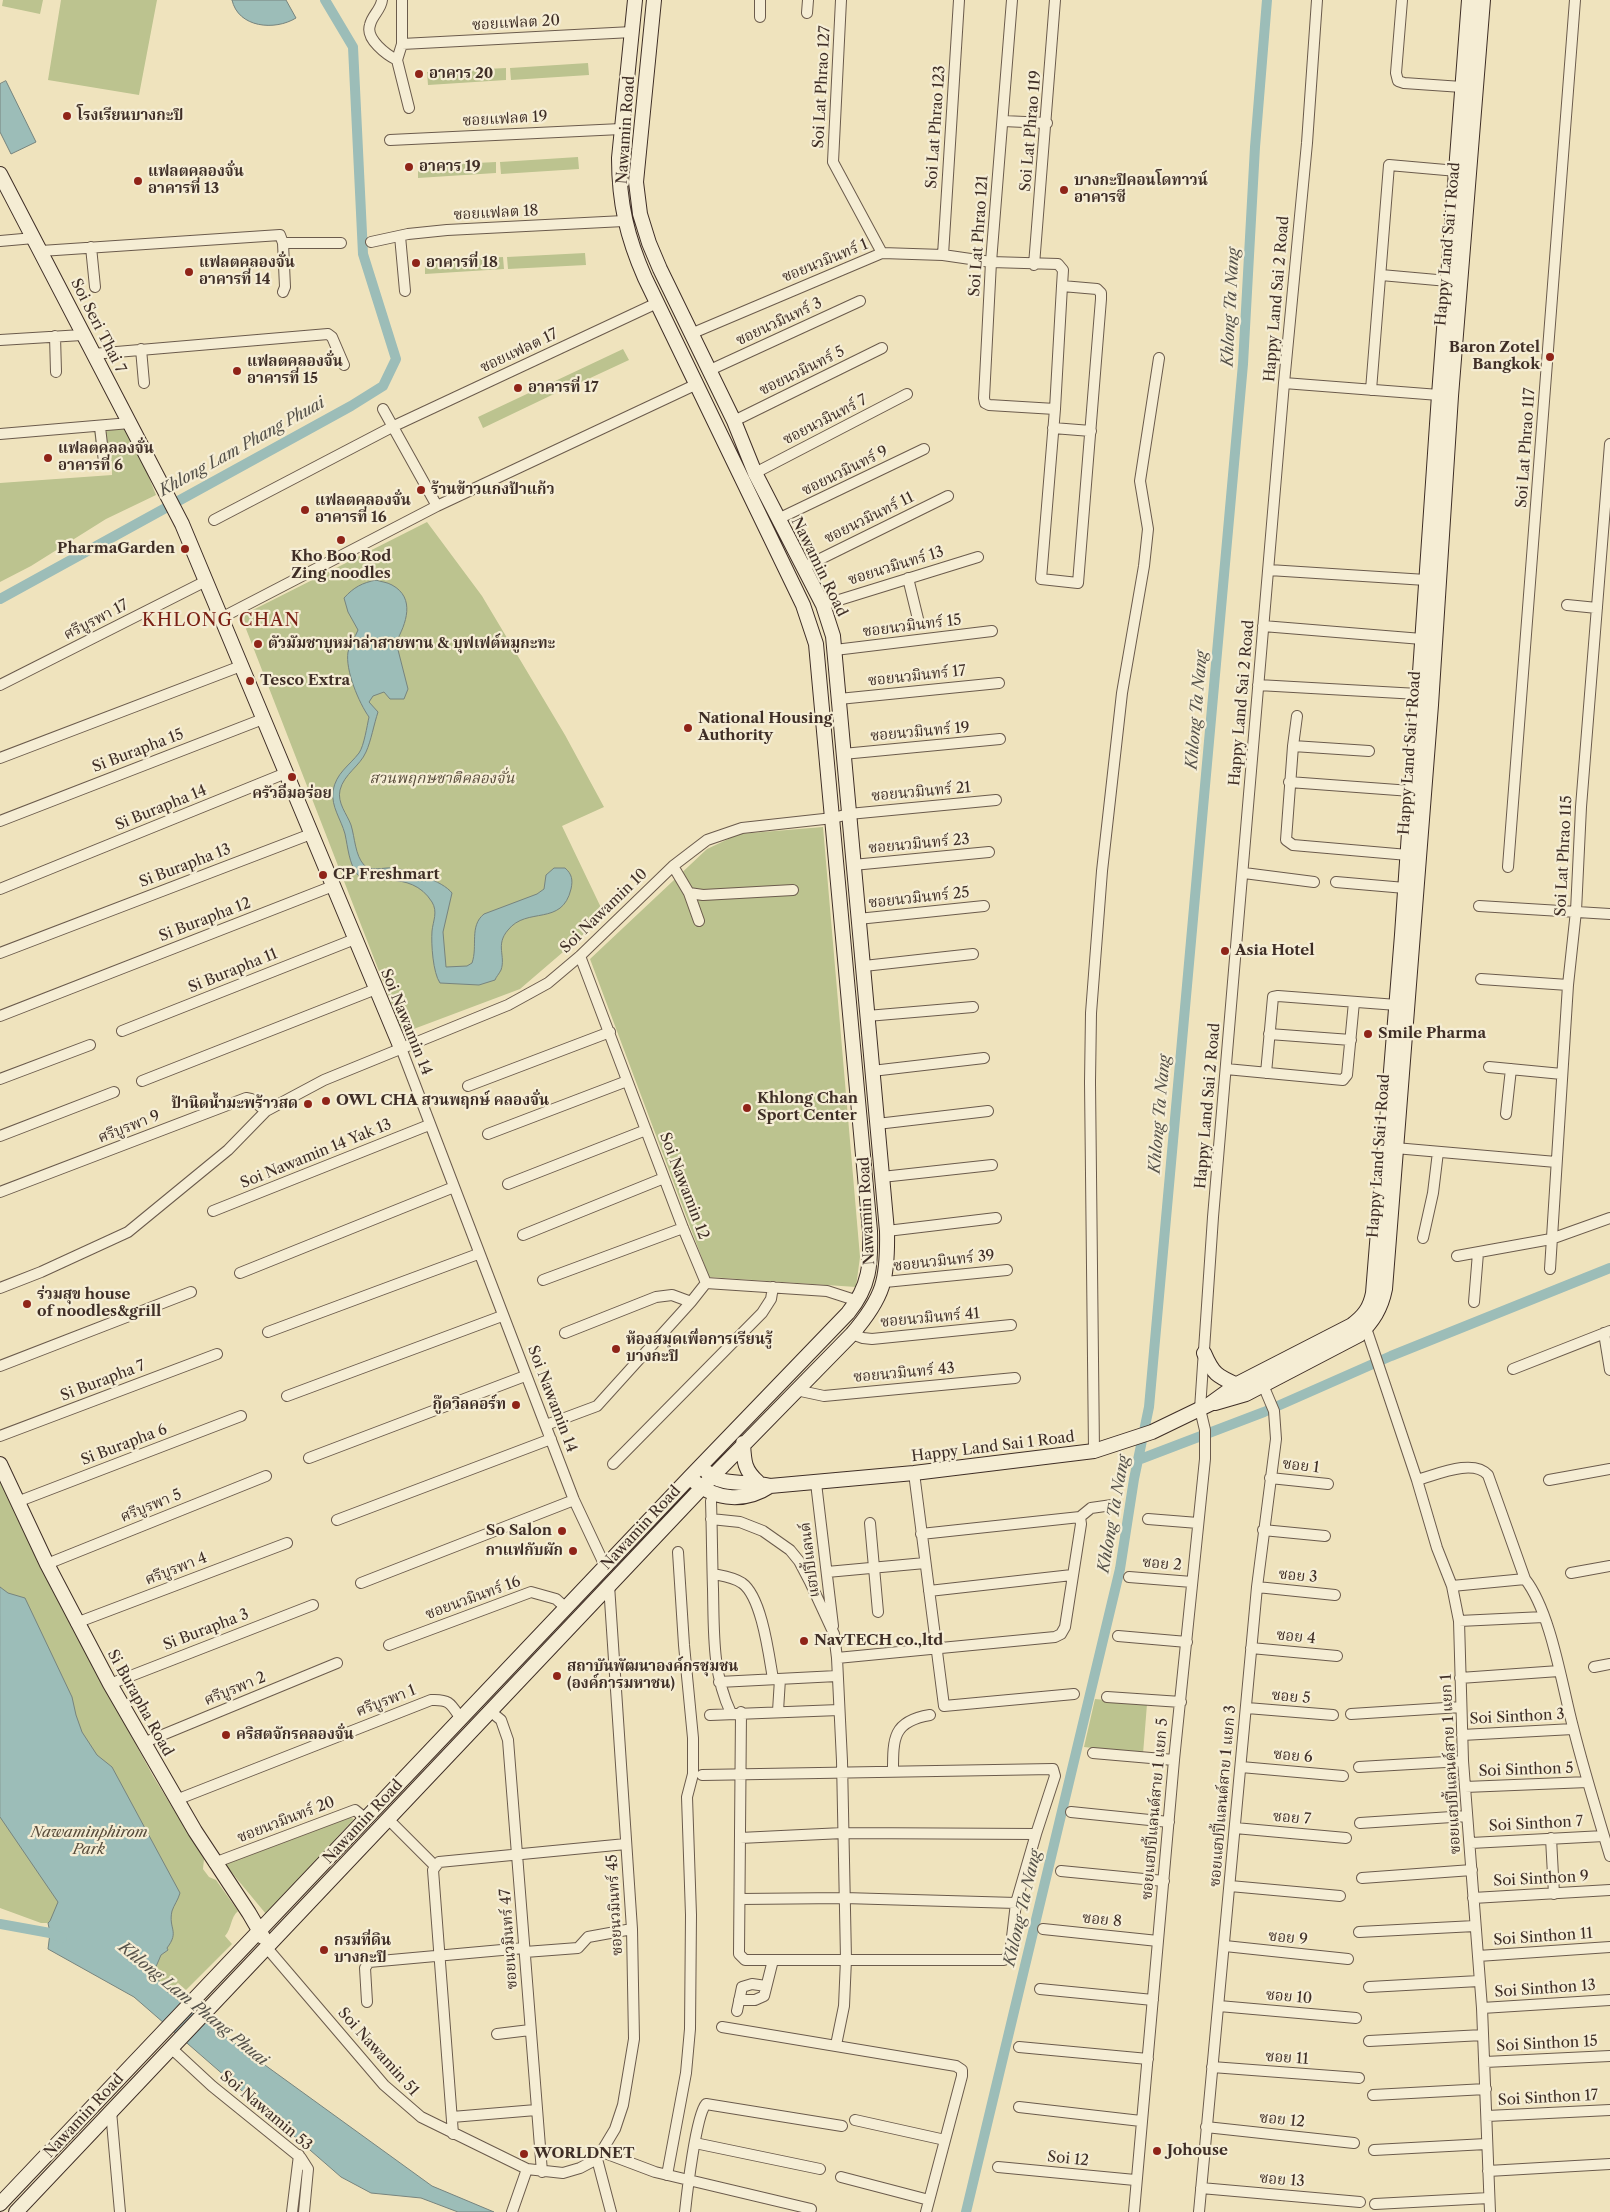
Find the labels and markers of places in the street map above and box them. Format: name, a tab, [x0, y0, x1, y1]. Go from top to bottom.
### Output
place label: อาคาร 20	[429, 65, 493, 83]
marker: อาคาร 20	[413, 68, 425, 80]
place label: โรงเรียนบางกะปิ	[77, 107, 183, 125]
marker: โรงเรียนบางกะปิ	[61, 110, 73, 122]
place label: อาคาร 19	[419, 158, 481, 176]
marker: อาคาร 19	[403, 161, 415, 173]
place label: แฟลตคลองจั่น อาคารที่ 13	[148, 163, 244, 198]
place label: บางกะปิคอนโดทาวน์ อาคารซี	[1074, 172, 1208, 207]
marker: แฟลตคลองจั่น อาคารที่ 13	[132, 175, 144, 187]
marker: บางกะปิคอนโดทาวน์ อาคารซี	[1058, 184, 1070, 196]
place label: แฟลตคลองจั่น อาคารที่ 14	[199, 254, 295, 289]
place label: อาคารที่ 18	[426, 254, 498, 272]
marker: อาคารที่ 18	[410, 257, 422, 269]
marker: แฟลตคลองจั่น อาคารที่ 14	[183, 266, 195, 278]
place label: Baron Zotel Bangkok	[1449, 339, 1540, 374]
marker: Baron Zotel Bangkok	[1544, 351, 1556, 363]
place label: แฟลตคลองจั่น อาคารที่ 15	[247, 353, 343, 388]
marker: แฟลตคลองจั่น อาคารที่ 15	[231, 365, 243, 377]
place label: อาคารที่ 17	[528, 379, 599, 397]
marker: อาคารที่ 17	[512, 382, 524, 394]
place label: แฟลตคลองจั่น อาคารที่ 6	[58, 440, 154, 475]
marker: แฟลตคลองจั่น อาคารที่ 6	[42, 452, 54, 464]
place label: ร้านข้าวแกงป้าแก้ว	[431, 481, 555, 499]
marker: ร้านข้าวแกงป้าแก้ว	[415, 484, 427, 496]
place label: แฟลตคลองจั่น อาคารที่ 16	[315, 492, 411, 527]
marker: แฟลตคลองจั่น อาคารที่ 16	[299, 504, 311, 516]
marker: Kho Boo Rod Zing noodles	[335, 534, 347, 546]
place label: PharmaGarden	[57, 540, 175, 558]
marker: PharmaGarden	[179, 543, 191, 555]
place label: Kho Boo Rod Zing noodles	[291, 548, 391, 583]
place label: ตัวมัมชาบูหม่าล่าสายพาน & บุฟเฟต์หมูกะทะ	[268, 635, 555, 653]
marker: ตัวมัมชาบูหม่าล่าสายพาน & บุฟเฟต์หมูกะทะ	[252, 638, 264, 650]
place label: Tesco Extra	[260, 672, 350, 690]
marker: Tesco Extra	[244, 675, 256, 687]
place label: National Housing Authority	[698, 710, 832, 745]
marker: National Housing Authority	[682, 722, 694, 734]
marker: ครัวอิ่มอร่อย	[286, 771, 298, 783]
place label: ครัวอิ่มอร่อย	[252, 785, 332, 803]
place label: CP Freshmart	[333, 866, 440, 884]
marker: CP Freshmart	[317, 869, 329, 881]
place label: Asia Hotel	[1235, 942, 1315, 960]
marker: Asia Hotel	[1219, 945, 1231, 957]
place label: Smile Pharma	[1378, 1025, 1486, 1043]
marker: Smile Pharma	[1362, 1028, 1374, 1040]
place label: Khlong Chan Sport Center	[757, 1090, 858, 1125]
place label: OWL CHA สวนพฤกษ์ คลองจั่น	[336, 1092, 549, 1110]
place label: ป้านิดน้ำมะพร้าวสด	[171, 1095, 298, 1113]
marker: OWL CHA สวนพฤกษ์ คลองจั่น	[320, 1095, 332, 1107]
marker: ป้านิดน้ำมะพร้าวสด	[302, 1098, 314, 1110]
marker: Khlong Chan Sport Center	[741, 1102, 753, 1114]
place label: ร่วมสุข house of noodles&grill	[37, 1286, 161, 1321]
marker: ร่วมสุข house of noodles&grill	[21, 1298, 33, 1310]
place label: ห้องสมุดเพื่อการเรียนรู้ บางกะปิ	[626, 1331, 773, 1366]
marker: ห้องสมุดเพื่อการเรียนรู้ บางกะปิ	[610, 1343, 622, 1355]
place label: กู๊ดวิลคอร์ท	[433, 1396, 506, 1414]
marker: กู๊ดวิลคอร์ท	[510, 1399, 522, 1411]
place label: So Salon	[486, 1522, 552, 1540]
marker: So Salon	[556, 1525, 568, 1537]
place label: กาแฟกับผัก	[486, 1542, 563, 1560]
marker: กาแฟกับผัก	[567, 1545, 579, 1557]
place label: NavTECH co.,ltd	[814, 1632, 943, 1650]
marker: NavTECH co.,ltd	[798, 1635, 810, 1647]
place label: สถาบันพัฒนาองค์กรชุมชน (องค์การมหาชน)	[567, 1658, 738, 1693]
marker: สถาบันพัฒนาองค์กรชุมชน (องค์การมหาชน)	[551, 1670, 563, 1682]
place label: คริสตจักรคลองจั่น	[236, 1726, 354, 1744]
marker: คริสตจักรคลองจั่น	[220, 1729, 232, 1741]
place label: กรมที่ดิน บางกะปิ	[334, 1932, 391, 1967]
marker: กรมที่ดิน บางกะปิ	[318, 1944, 330, 1956]
place label: Johouse	[1167, 2142, 1228, 2160]
place label: WORLDNET	[534, 2145, 634, 2163]
marker: Johouse	[1151, 2145, 1163, 2157]
marker: WORLDNET	[518, 2148, 530, 2160]

